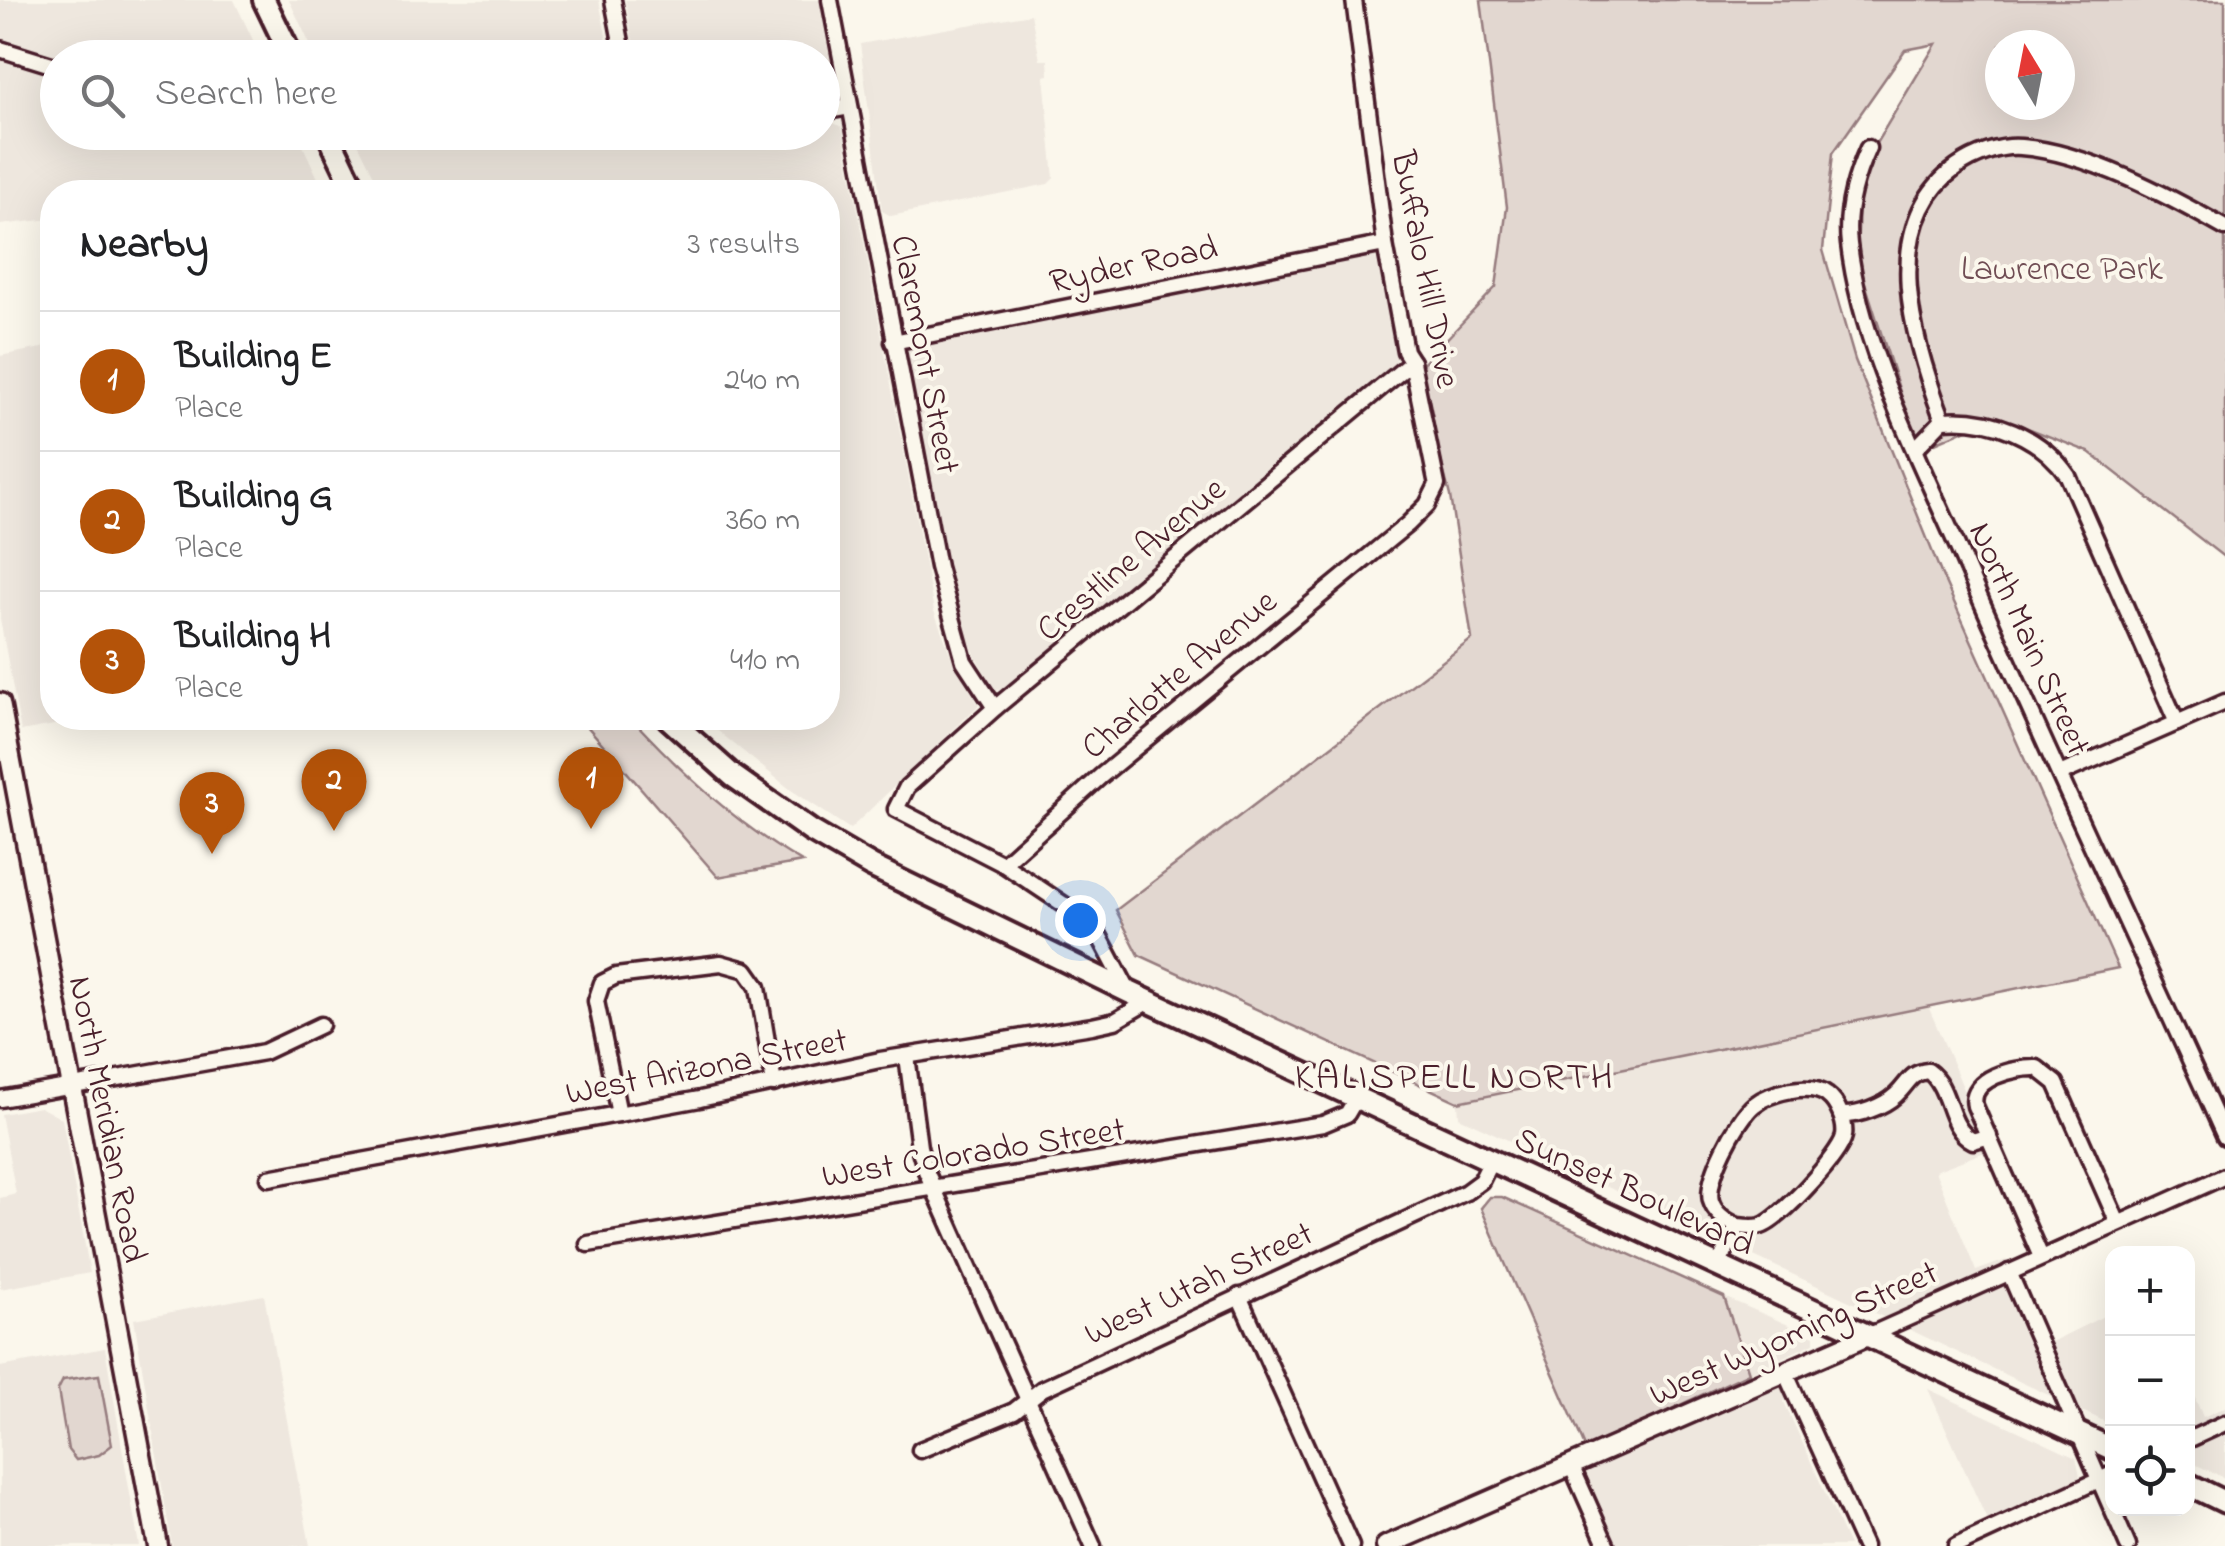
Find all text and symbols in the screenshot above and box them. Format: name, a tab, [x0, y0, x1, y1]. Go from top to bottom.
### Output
north arrow	[1985, 30, 2075, 120]
search box	[40, 40, 840, 150]
text: Search here	[155, 67, 337, 123]
icon: search	[75, 68, 130, 123]
street label: Buffalo Hill Drive	[1375, 146, 1472, 393]
text: Nearby	[80, 215, 208, 276]
text: 3 results	[688, 222, 800, 269]
street label: Ryder Road	[1045, 224, 1223, 309]
street label: Claremont Street	[875, 231, 972, 478]
park label: Lawrence Park	[1961, 245, 2164, 296]
text: Building E	[175, 330, 332, 386]
text: 1	[107, 358, 118, 405]
text: 240 m	[724, 358, 800, 405]
text: Place	[175, 386, 243, 433]
street label: Crestline Avenue	[1026, 466, 1238, 655]
text: Building G	[175, 470, 333, 526]
text: 2	[105, 498, 120, 545]
text: 360 m	[726, 498, 800, 545]
street label: North Main Street	[1954, 515, 2102, 764]
text: Place	[175, 526, 243, 573]
street label: Charlotte Avenue	[1071, 578, 1290, 773]
text: Building H	[175, 610, 331, 666]
text: 3	[106, 638, 119, 685]
text: 410 m	[730, 638, 800, 685]
text: Place	[175, 666, 243, 713]
pin: 1	[558, 746, 624, 829]
pin: 2	[302, 748, 366, 831]
pin: 3	[180, 772, 244, 854]
your location	[1055, 895, 1106, 946]
street label: North Meridian Road	[53, 972, 158, 1267]
street label: West Arizona Street	[562, 1016, 852, 1121]
district label: KALISPELL NORTH	[1295, 1051, 1615, 1107]
street label: West Colorado Street	[818, 1105, 1129, 1204]
street label: Sunset Boulevard	[1505, 1115, 1762, 1271]
street label: West Utah Street	[1077, 1210, 1323, 1361]
map controls	[2105, 1246, 2195, 1516]
button: +	[2105, 1246, 2195, 1336]
street label: West Wyoming Street	[1642, 1249, 1947, 1422]
button: −	[2105, 1336, 2195, 1426]
button: locate	[2105, 1426, 2195, 1516]

